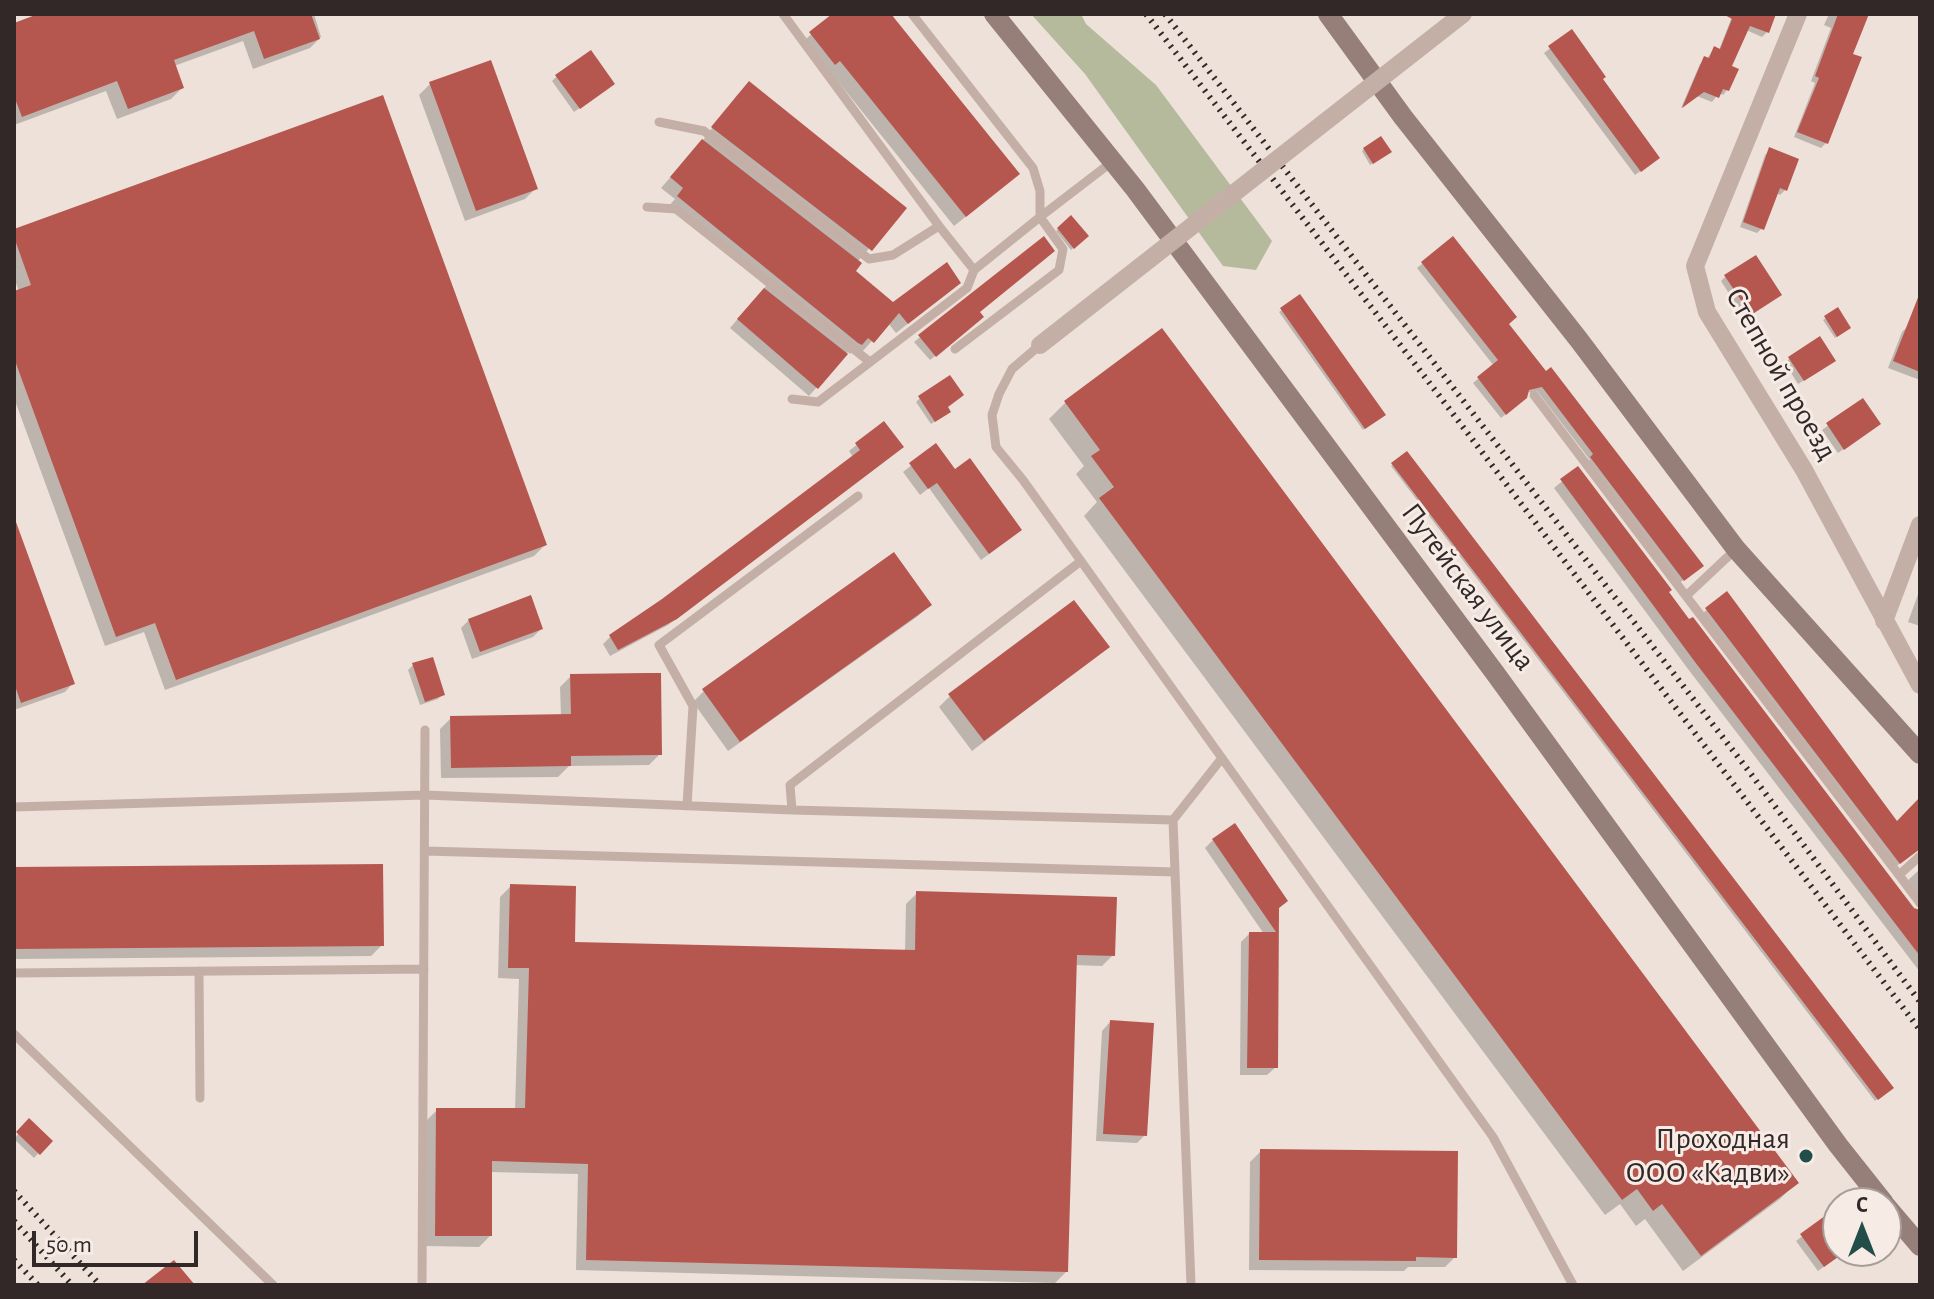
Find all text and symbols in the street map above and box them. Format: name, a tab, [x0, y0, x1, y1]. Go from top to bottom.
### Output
street label: Степной проезд	[1717, 281, 1845, 467]
street label: Путейская улица	[1393, 496, 1543, 678]
place label: Проходная ООО «Кадви»	[1625, 1121, 1790, 1192]
marker: Проходная ООО «Кадви»	[1797, 1147, 1815, 1165]
north arrow	[1822, 1187, 1902, 1267]
text: С	[1856, 1194, 1868, 1216]
scale bar	[36, 1215, 202, 1265]
text: 50 m	[46, 1233, 92, 1257]

